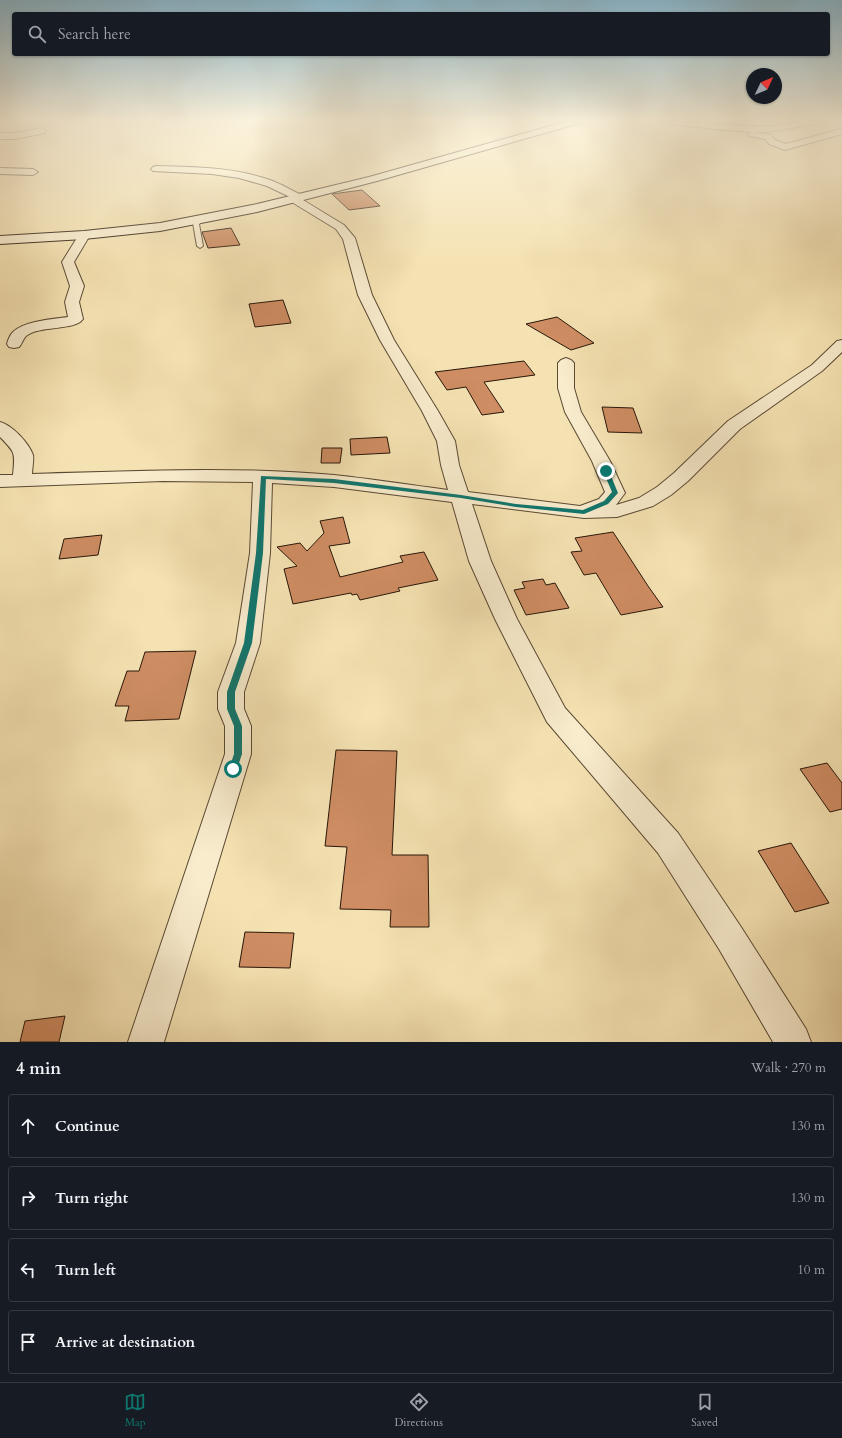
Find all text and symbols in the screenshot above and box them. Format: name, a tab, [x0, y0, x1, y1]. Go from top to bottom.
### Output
search box	[12, 12, 830, 56]
icon: search	[26, 23, 48, 45]
text: Search here	[58, 24, 131, 44]
north arrow	[746, 68, 782, 104]
route end	[597, 462, 615, 480]
route start	[224, 760, 242, 778]
text: 4 min	[16, 1057, 61, 1080]
text: Walk · 270 m	[751, 1059, 826, 1077]
icon: ahead	[17, 1115, 39, 1137]
text: Continue	[55, 1116, 120, 1136]
text: 130 m	[791, 1117, 825, 1135]
icon: right	[17, 1187, 39, 1209]
text: Turn right	[55, 1188, 128, 1208]
text: 130 m	[791, 1189, 825, 1207]
icon: left	[17, 1259, 39, 1281]
text: Turn left	[55, 1260, 116, 1280]
text: 10 m	[797, 1261, 825, 1279]
icon: arrive	[17, 1331, 39, 1353]
text: Arrive at destination	[55, 1332, 195, 1352]
tab: Map	[124, 1391, 146, 1430]
tab: Directions	[394, 1391, 443, 1430]
tab: Saved	[691, 1391, 718, 1430]

